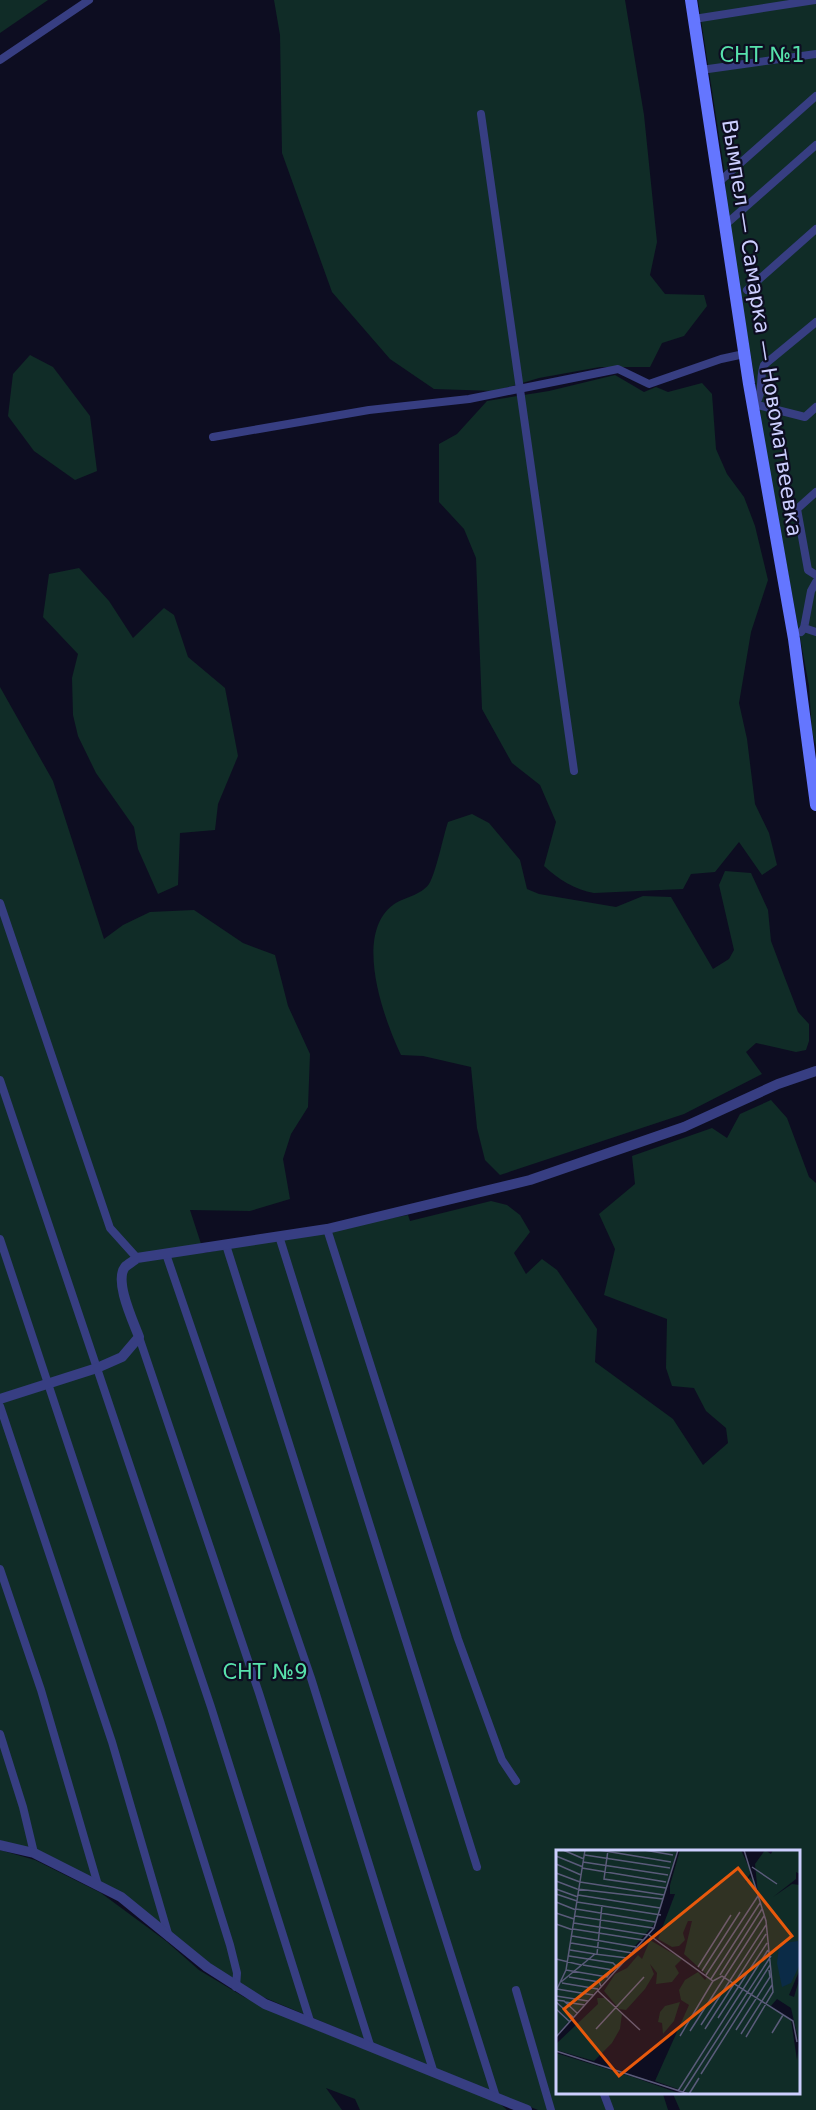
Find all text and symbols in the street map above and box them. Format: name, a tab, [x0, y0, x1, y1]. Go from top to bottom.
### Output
park label: СНТ №1	[719, 43, 805, 67]
street label: Вымпел — Самарка — Новоматвеевка	[717, 118, 807, 538]
park label: СНТ №9	[222, 1660, 308, 1684]
inset map	[556, 1850, 801, 2095]

